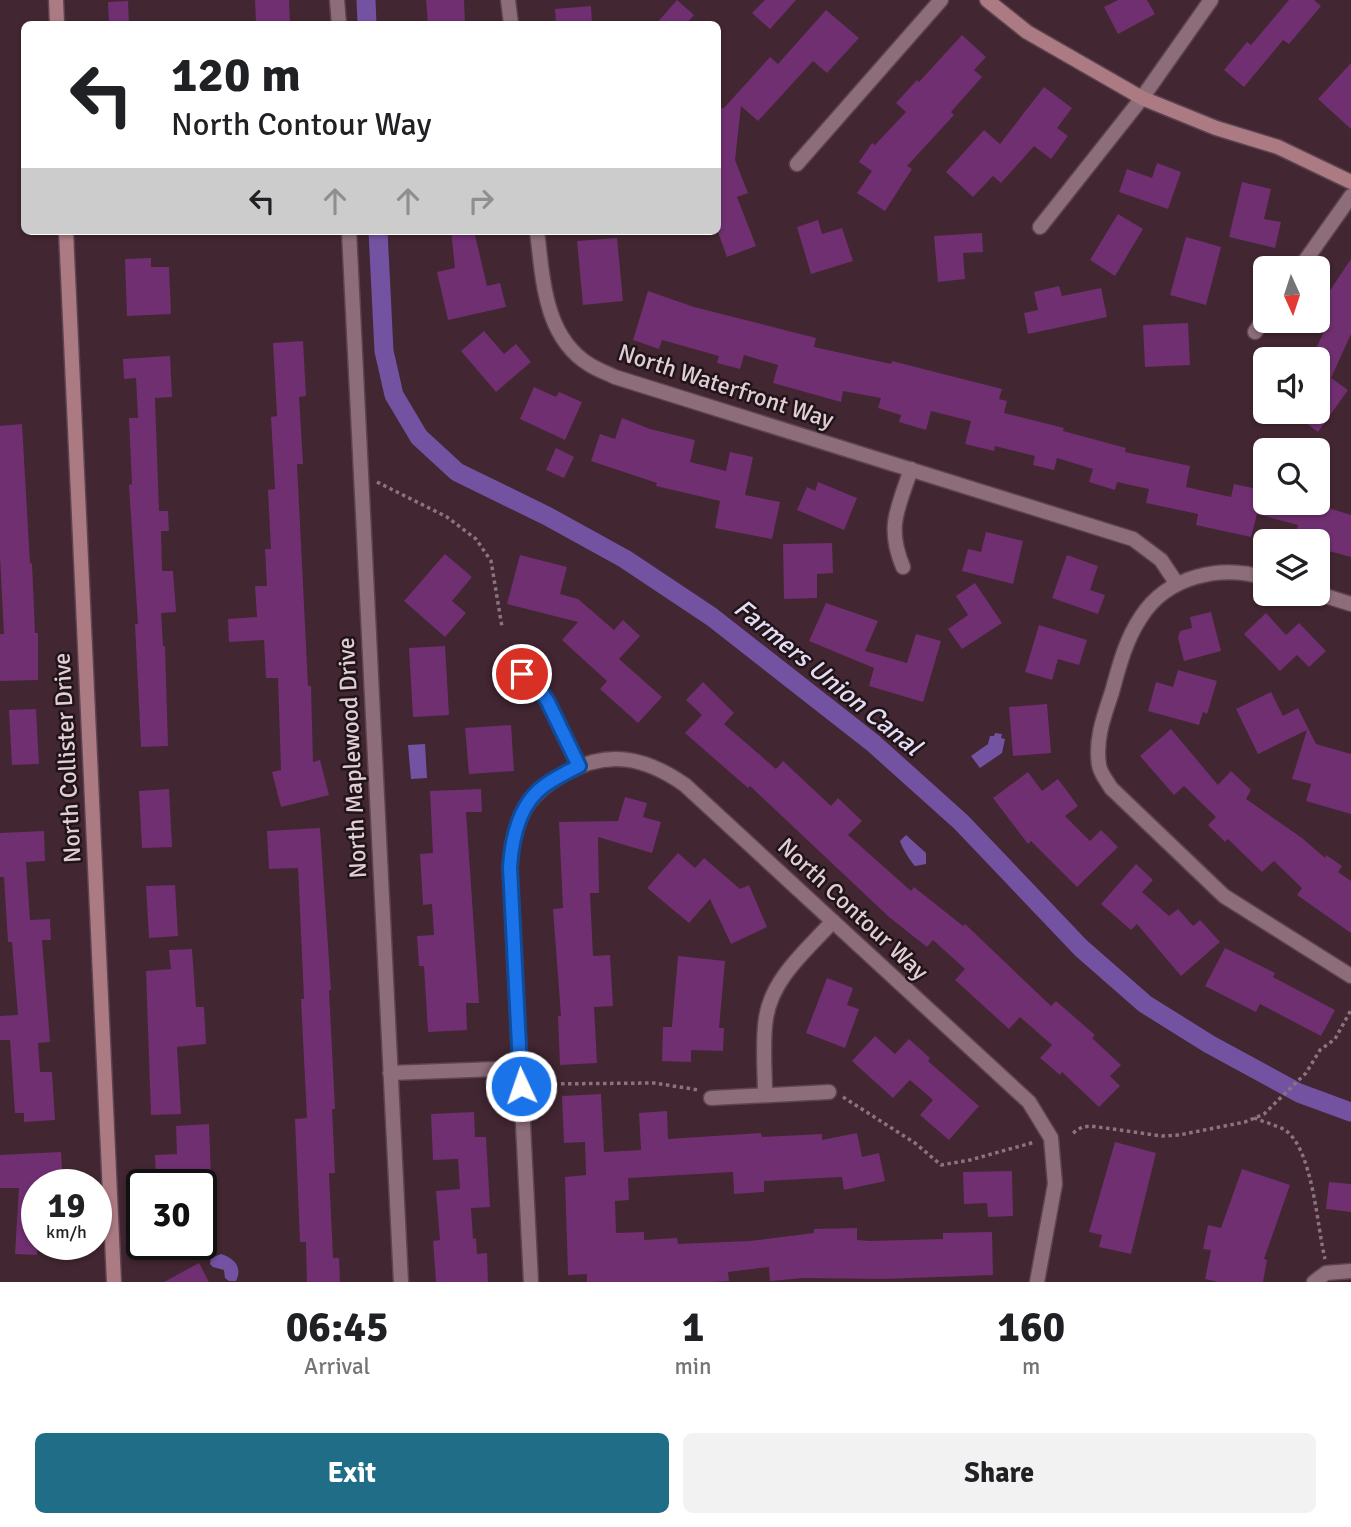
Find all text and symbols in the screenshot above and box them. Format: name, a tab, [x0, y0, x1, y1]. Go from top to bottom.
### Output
text: 120 m	[171, 45, 301, 105]
icon: left	[56, 49, 147, 140]
text: North Contour Way	[171, 105, 431, 144]
icon: left	[243, 182, 281, 220]
icon: ahead	[316, 182, 354, 220]
icon: ahead	[389, 182, 427, 220]
icon: right	[462, 182, 500, 220]
north arrow	[1253, 256, 1330, 332]
map controls	[1253, 256, 1330, 606]
street label: North Waterfront Way	[614, 337, 838, 435]
button: sound	[1253, 347, 1330, 424]
button: search	[1253, 438, 1330, 515]
button: layers	[1253, 529, 1330, 606]
water label: Farmers Union Canal	[727, 592, 929, 765]
street label: North Maplewood Drive	[331, 637, 373, 879]
pin	[492, 644, 552, 704]
street label: North Collister Drive	[47, 652, 87, 864]
icon: arrive	[503, 655, 541, 693]
street label: North Contour Way	[771, 831, 935, 987]
position arrow	[484, 1049, 558, 1123]
speed limit sign: 30	[126, 1169, 217, 1260]
text: 19	[48, 1184, 85, 1227]
text: km/h	[46, 1221, 87, 1243]
text: 06:45	[286, 1302, 389, 1353]
text: 1	[682, 1302, 704, 1353]
text: 160	[997, 1302, 1065, 1353]
text: Arrival	[304, 1352, 370, 1381]
text: min	[674, 1352, 712, 1381]
text: m	[1022, 1352, 1040, 1381]
button: Exit	[35, 1433, 669, 1513]
button: Share	[683, 1433, 1316, 1513]

